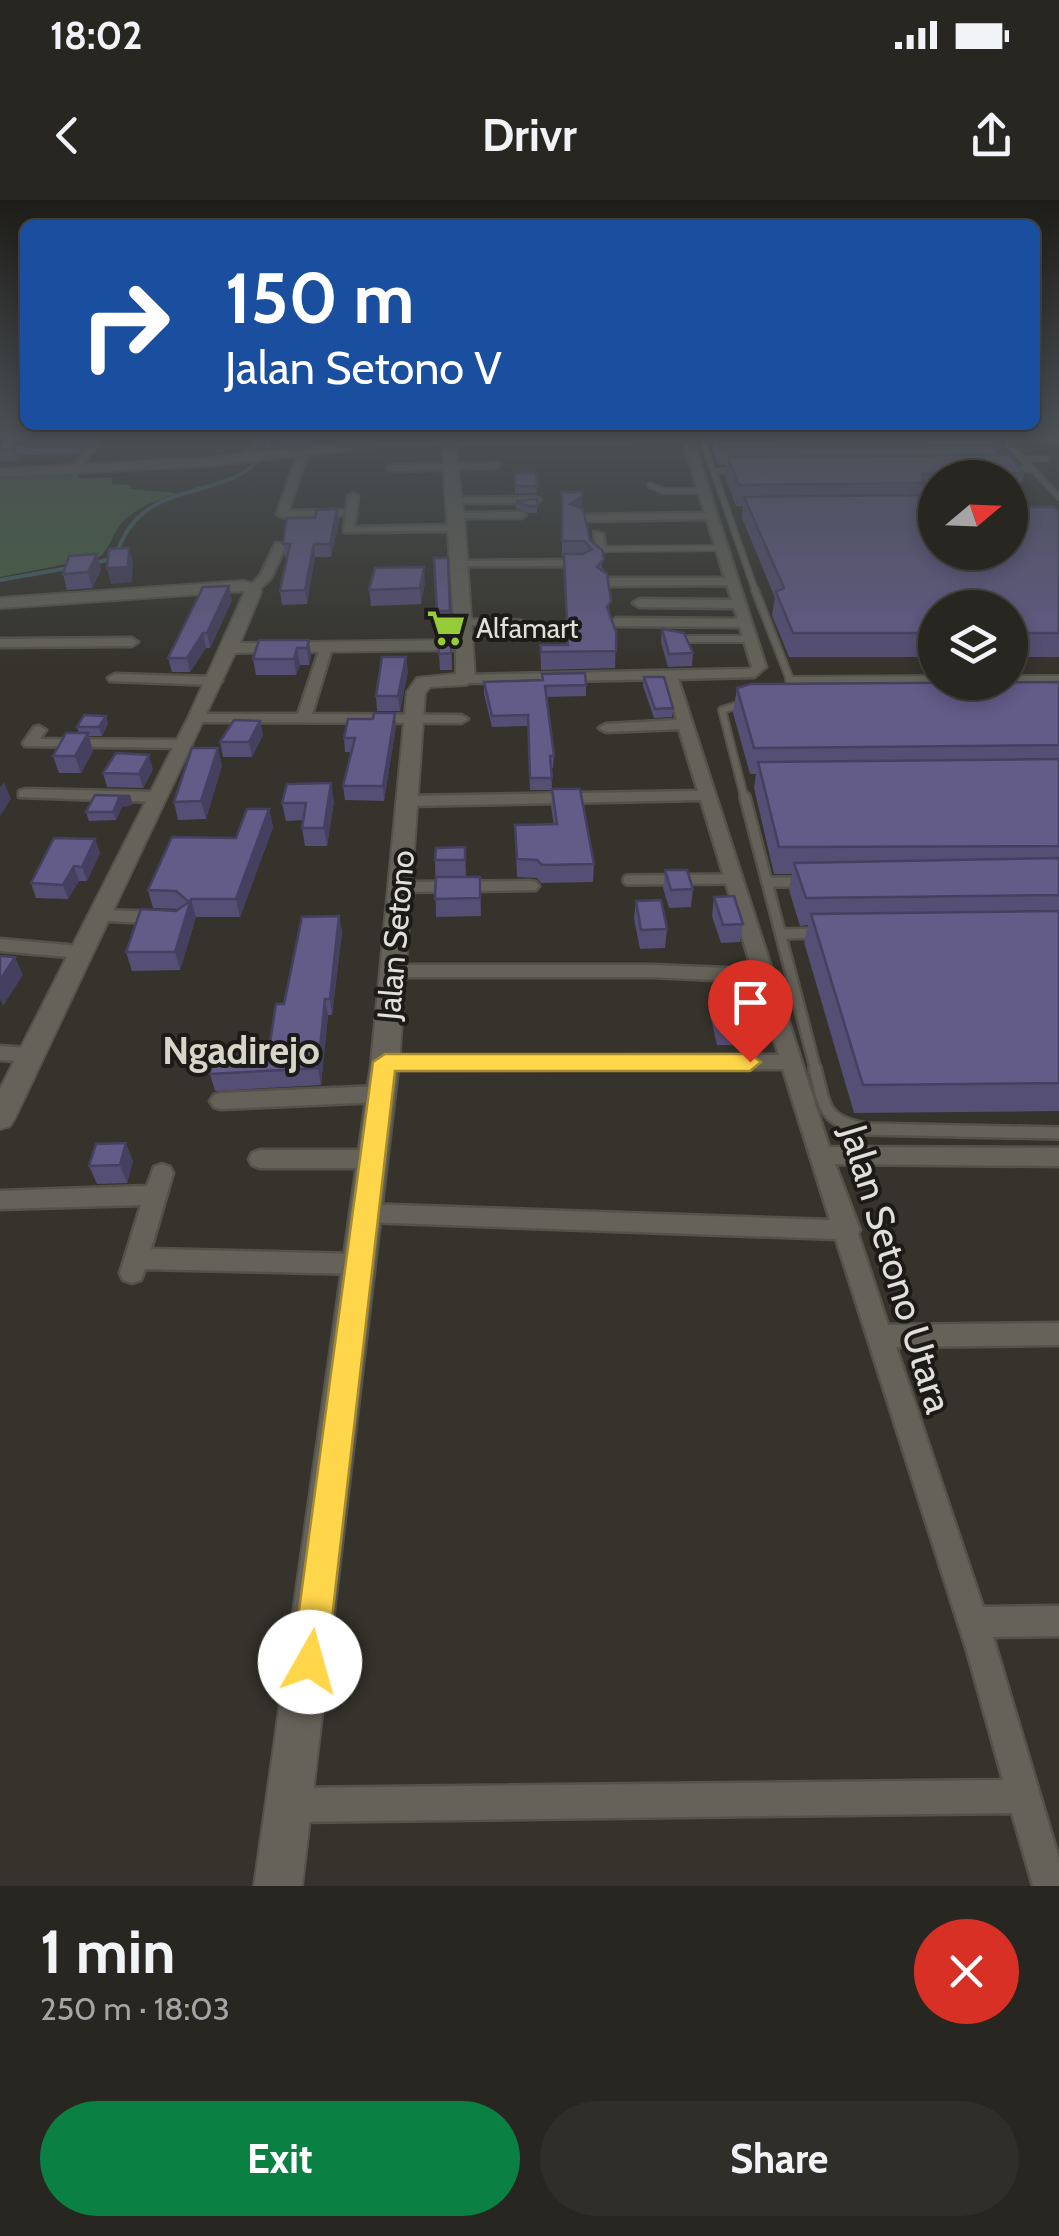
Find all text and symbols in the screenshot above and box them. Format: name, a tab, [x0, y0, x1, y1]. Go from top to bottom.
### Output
text: 18:02	[50, 12, 142, 59]
icon: back	[40, 108, 95, 163]
text: Drivr	[482, 108, 577, 162]
icon: share	[964, 108, 1019, 163]
text: 150 m	[225, 255, 414, 341]
icon: right	[60, 260, 190, 390]
text: Jalan Setono V	[225, 341, 502, 395]
north arrow	[918, 460, 1028, 570]
map controls	[918, 460, 1028, 700]
button: layers	[918, 590, 1028, 700]
supermarket icon: Alfamart	[425, 607, 467, 649]
place label: Alfamart	[476, 611, 579, 645]
street label: Jalan Setono	[369, 849, 422, 1022]
pin	[708, 960, 793, 1063]
icon: arrive	[723, 975, 778, 1030]
district label: Ngadirejo	[162, 1027, 320, 1074]
street label: Jalan Setono Utara	[830, 1118, 963, 1419]
position arrow	[258, 1610, 362, 1714]
text: 1 min	[40, 1915, 175, 1988]
button: close	[914, 1919, 1019, 2024]
text: 250 m · 18:03	[40, 1989, 230, 2028]
button: Exit	[40, 2101, 520, 2216]
button: Share	[540, 2101, 1019, 2216]

